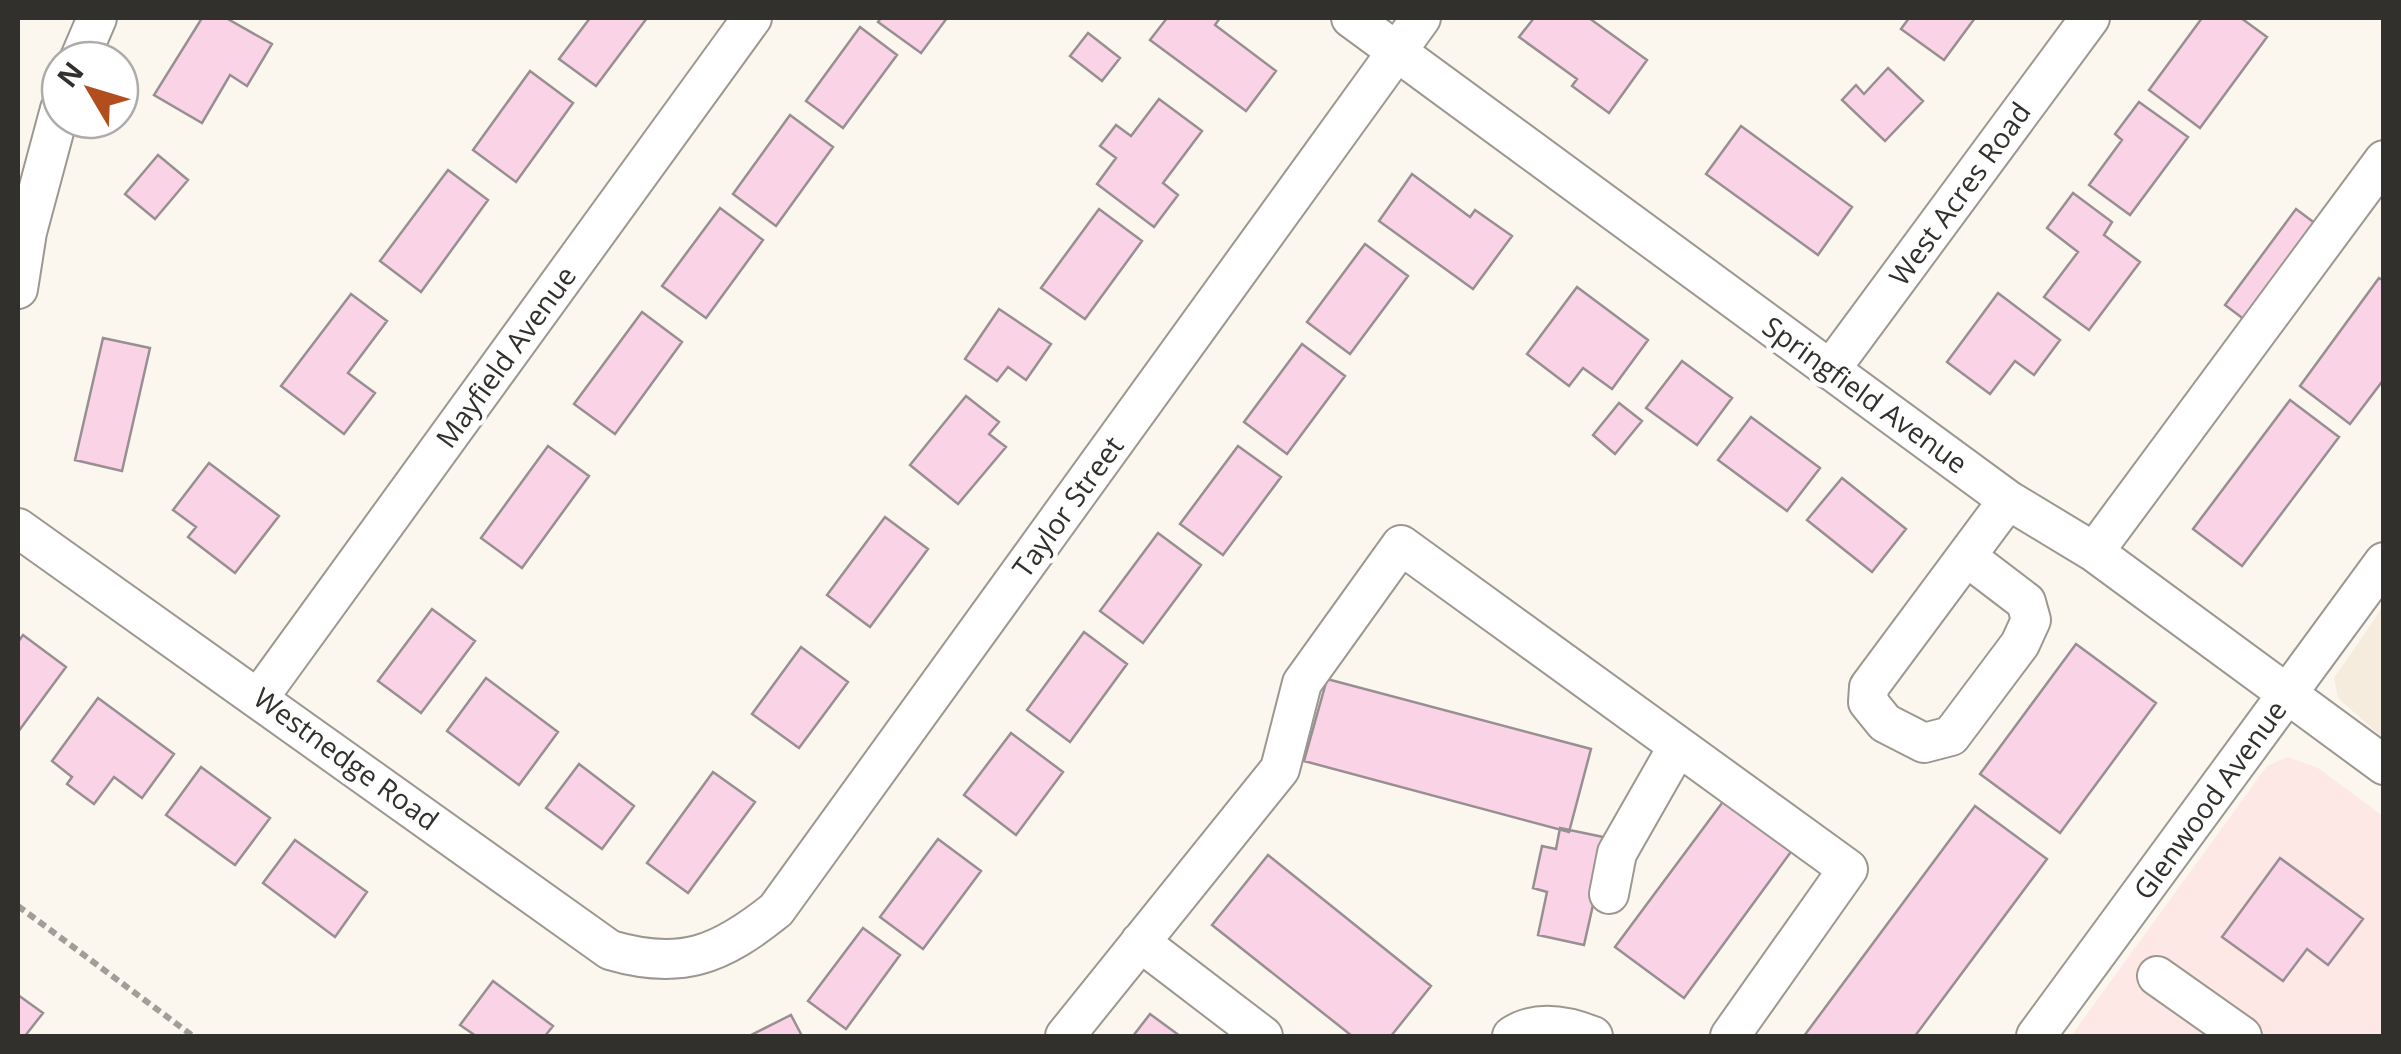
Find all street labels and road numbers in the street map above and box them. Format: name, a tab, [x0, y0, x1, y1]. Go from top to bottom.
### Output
street label: West Acres Road	[1880, 94, 2039, 293]
street label: Mayfield Avenue	[426, 258, 584, 455]
street label: Springfield Avenue	[1755, 307, 1976, 481]
street label: Taylor Street	[1003, 428, 1131, 585]
street label: Westnedge Road	[246, 678, 447, 838]
street label: Glenwood Avenue	[2124, 692, 2294, 907]

